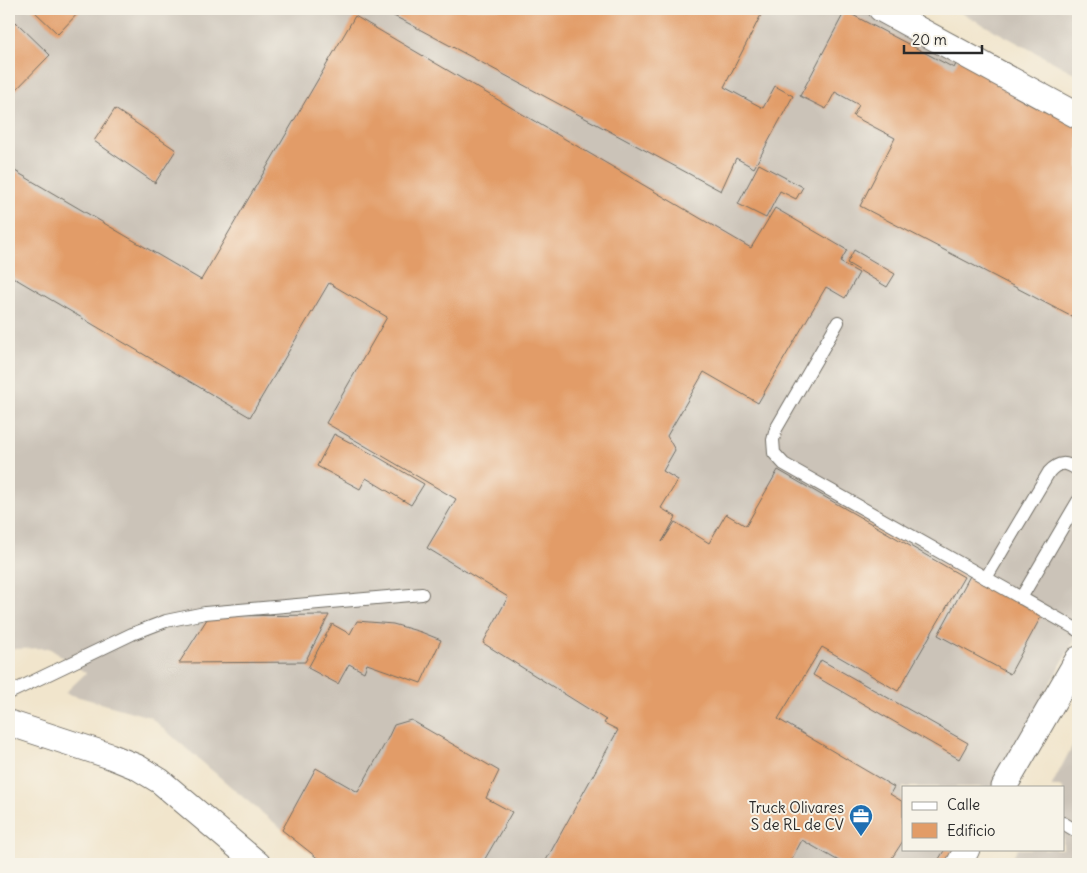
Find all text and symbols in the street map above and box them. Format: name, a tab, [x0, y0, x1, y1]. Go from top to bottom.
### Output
scale bar	[904, 22, 982, 54]
text: 20 m	[912, 30, 947, 49]
legend	[902, 786, 1064, 850]
text: Calle	[947, 795, 980, 814]
place label: Truck Olivares S de RL de CV	[749, 798, 844, 834]
office icon: Truck Olivares S de RL de CV	[848, 803, 874, 837]
text: Edificio	[947, 821, 995, 840]

